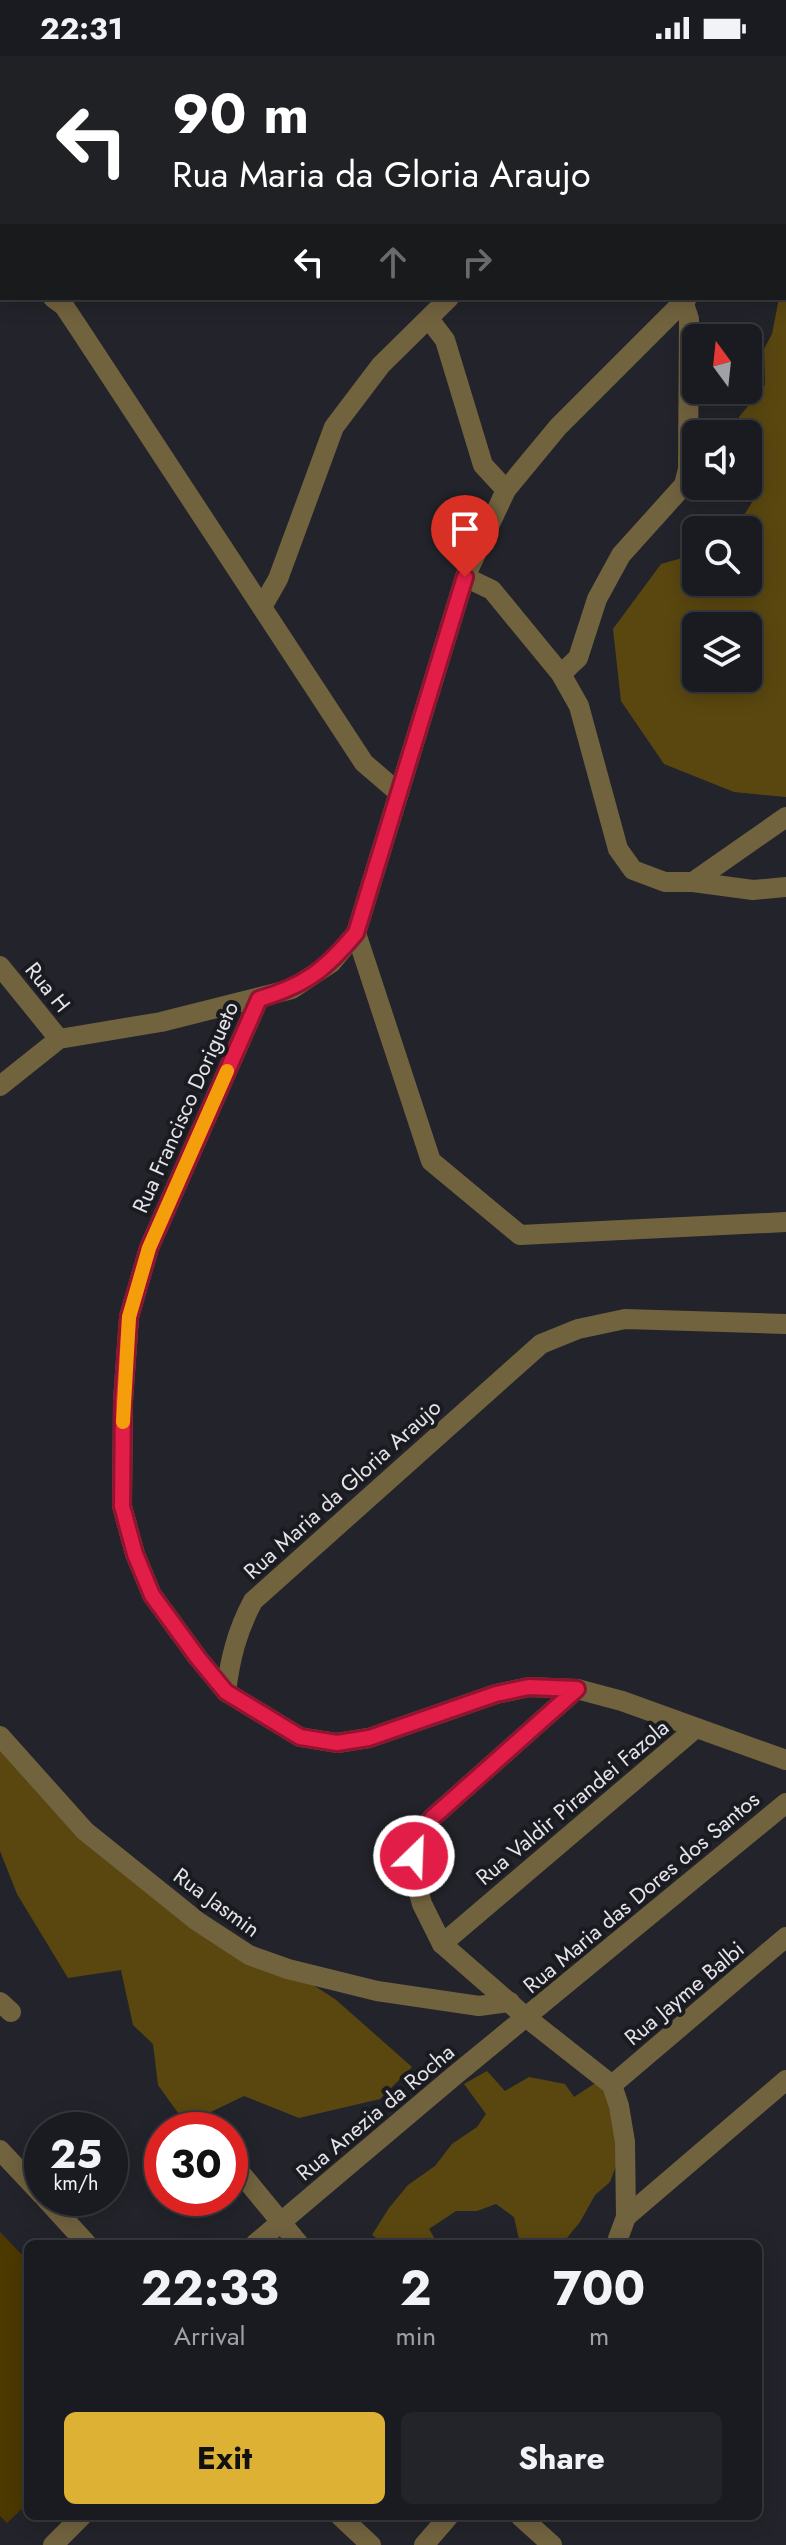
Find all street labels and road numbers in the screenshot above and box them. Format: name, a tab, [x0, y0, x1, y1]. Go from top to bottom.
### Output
street label: Rua H	[18, 955, 78, 1019]
street label: Rua Francisco Dorigueto	[124, 996, 246, 1218]
street label: Rua Maria da Gloria Araujo	[236, 1391, 448, 1587]
street label: Rua Valdir Pirandei Fazola	[468, 1712, 676, 1892]
street label: Rua Maria das Dores dos Santos	[516, 1783, 766, 2001]
street label: Rua Jasmin	[167, 1860, 267, 1944]
street label: Rua Jayme Balbi	[617, 1933, 751, 2053]
street label: Rua Anezia da Rocha	[289, 2036, 461, 2188]

